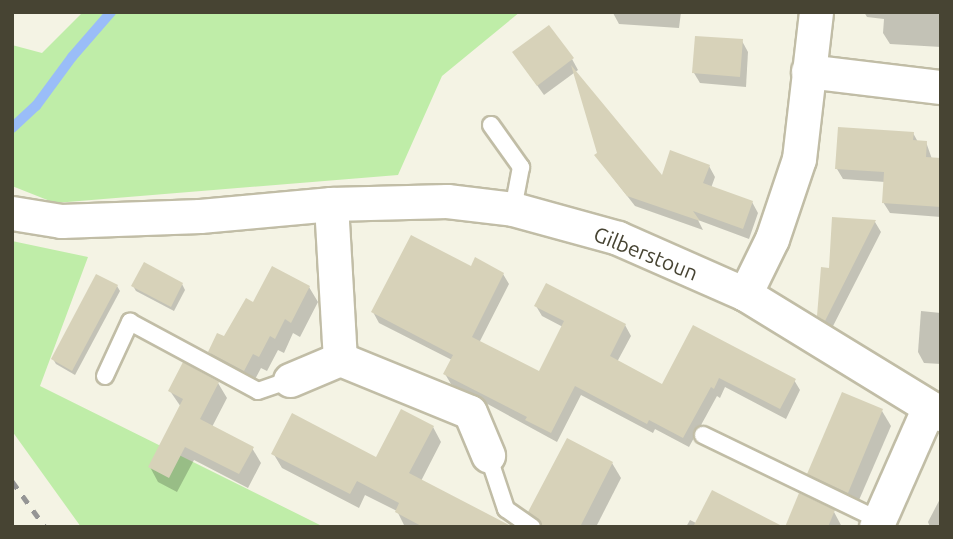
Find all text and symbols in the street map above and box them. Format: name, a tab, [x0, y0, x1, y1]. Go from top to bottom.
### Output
street label: Gilberstoun	[590, 221, 702, 285]

